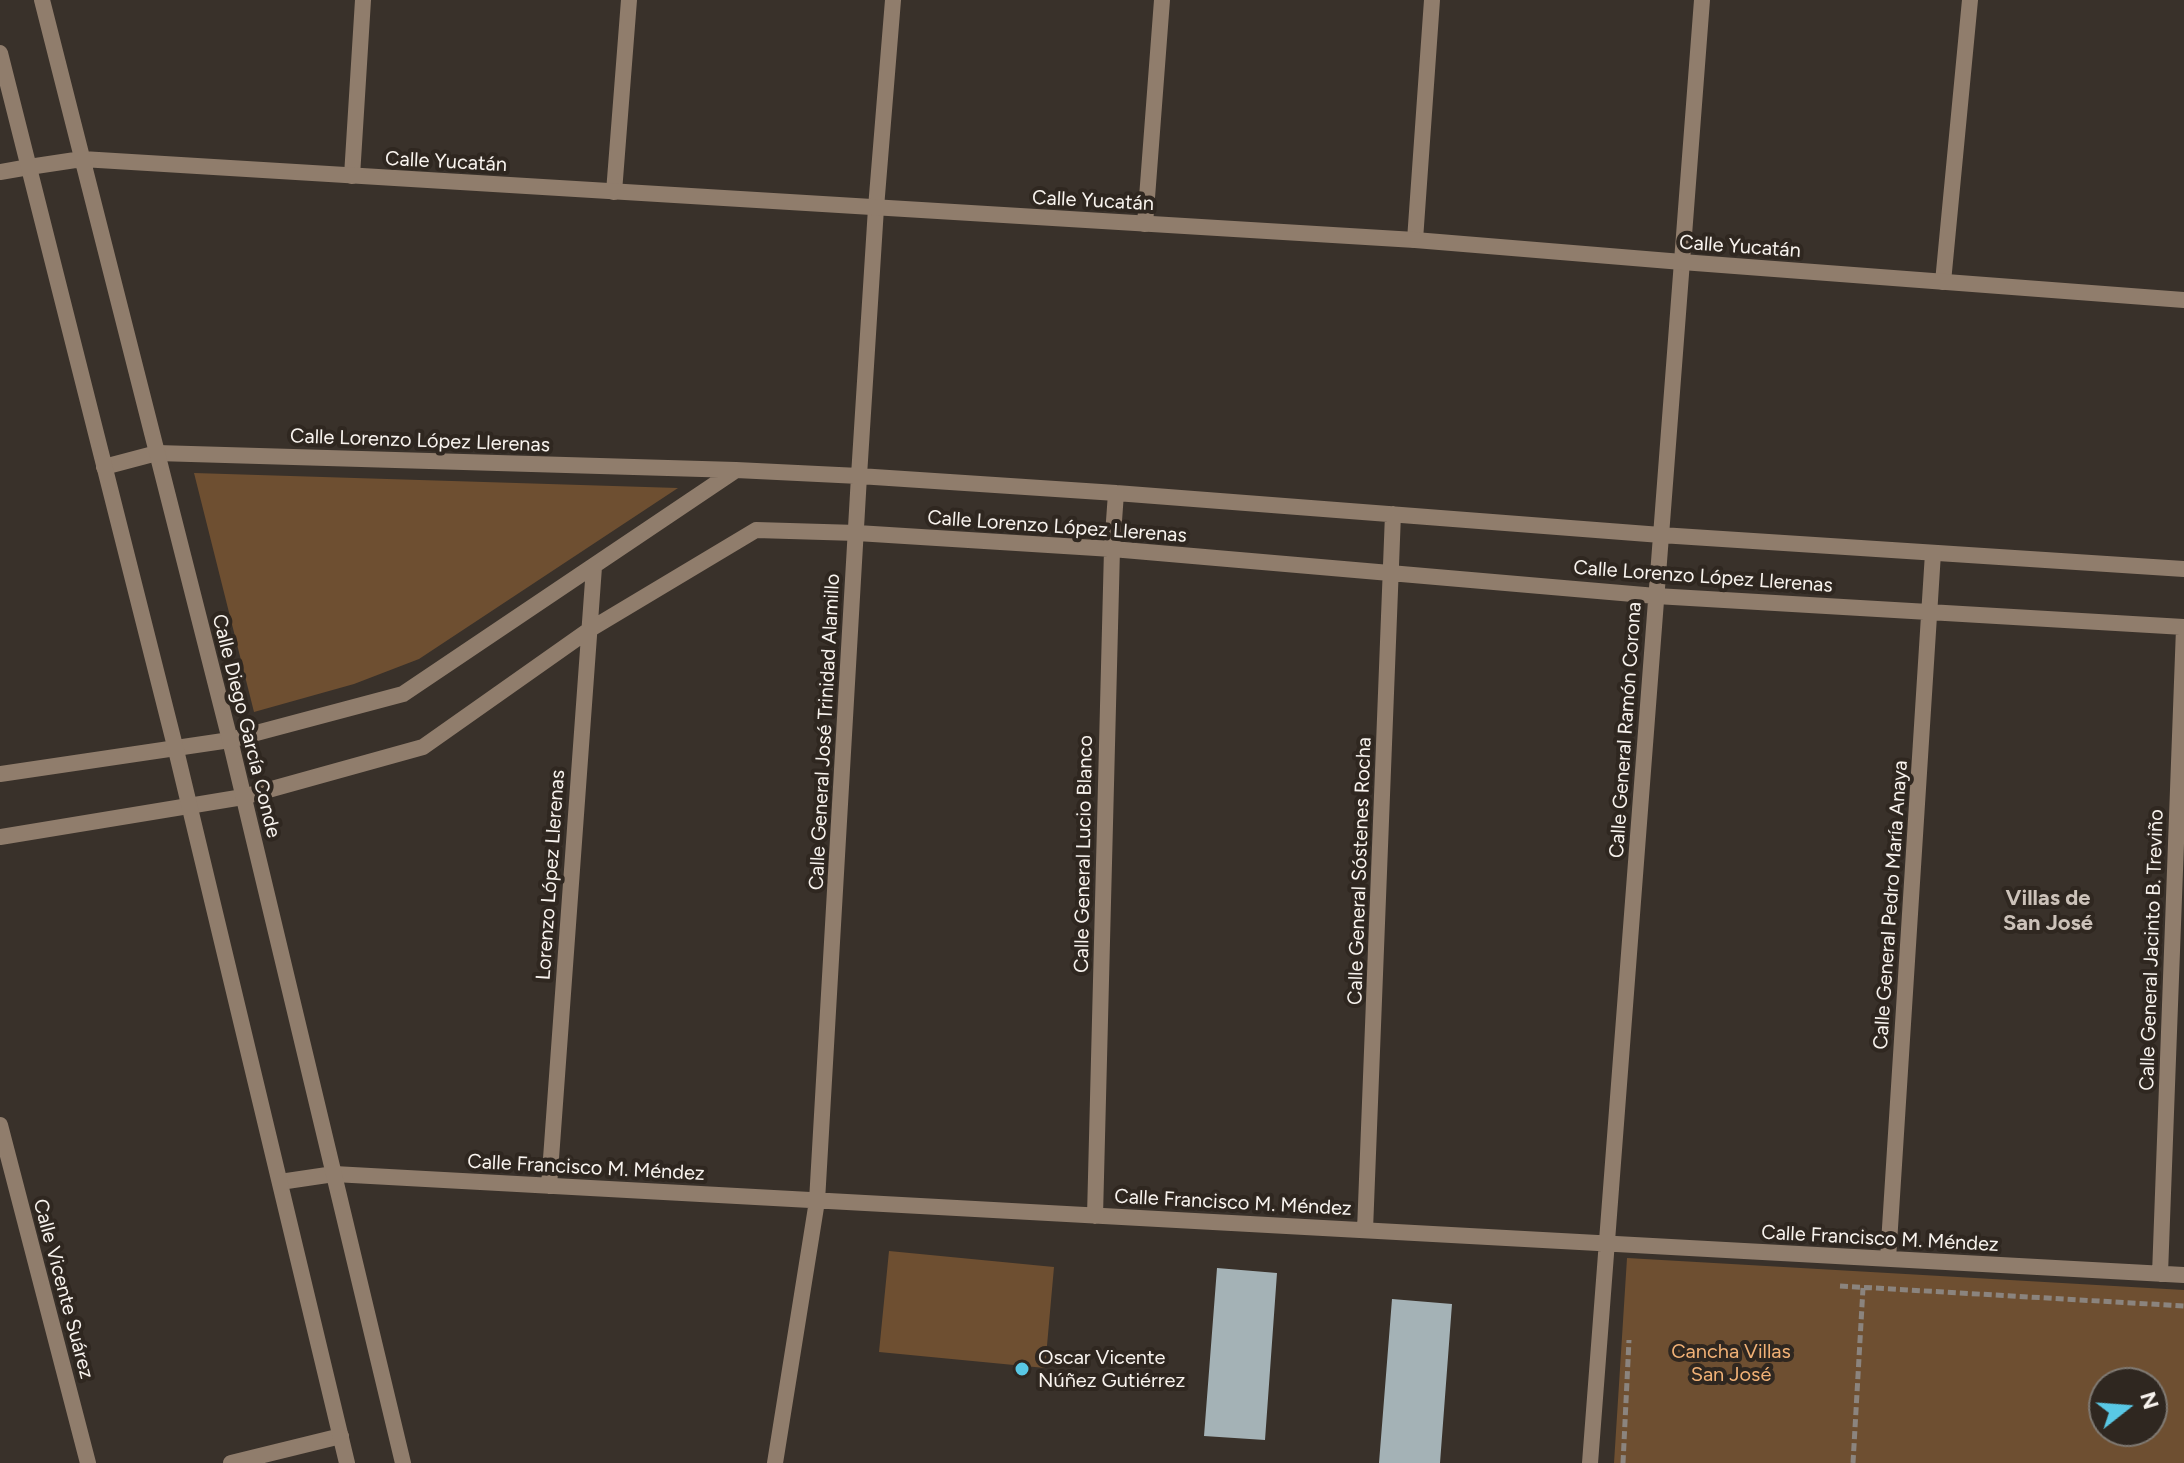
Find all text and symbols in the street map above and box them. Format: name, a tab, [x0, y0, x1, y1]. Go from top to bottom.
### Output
street label: Calle Yucatán	[385, 147, 507, 177]
street label: Calle Yucatán	[1032, 186, 1154, 216]
street label: Calle Yucatán	[1678, 231, 1802, 263]
street label: Calle Lorenzo López Llerenas	[290, 424, 550, 458]
street label: Calle Lorenzo López Llerenas	[926, 506, 1188, 548]
street label: Calle Lorenzo López Llerenas	[1572, 556, 1834, 598]
street label: Calle General José Trinidad Alamillo	[805, 573, 845, 891]
street label: Calle General Ramón Corona	[1605, 601, 1647, 859]
street label: Calle Diego García Conde	[207, 612, 285, 840]
street label: Calle General Lucio Blanco	[1070, 735, 1098, 973]
street label: Calle General Sóstenes Rocha	[1343, 737, 1377, 1005]
street label: Calle General Pedro María Anaya	[1869, 760, 1913, 1050]
street label: Lorenzo López Llerenas	[532, 769, 570, 981]
street label: Calle General Jacinto B. Treviño	[2135, 809, 2169, 1091]
district label: Villas de San José	[2003, 886, 2093, 938]
street label: Calle Francisco M. Méndez	[467, 1150, 705, 1186]
street label: Calle Francisco M. Méndez	[1114, 1185, 1352, 1221]
street label: Calle Vicente Suárez	[27, 1196, 99, 1382]
street label: Calle Francisco M. Méndez	[1761, 1221, 1999, 1257]
park label: Cancha Villas San José	[1671, 1340, 1791, 1387]
place label: Oscar Vicente Núñez Gutiérrez	[1038, 1346, 1185, 1393]
marker: Oscar Vicente Núñez Gutiérrez	[1013, 1360, 1031, 1378]
north arrow	[2088, 1367, 2168, 1447]
text: N	[2134, 1388, 2165, 1412]

